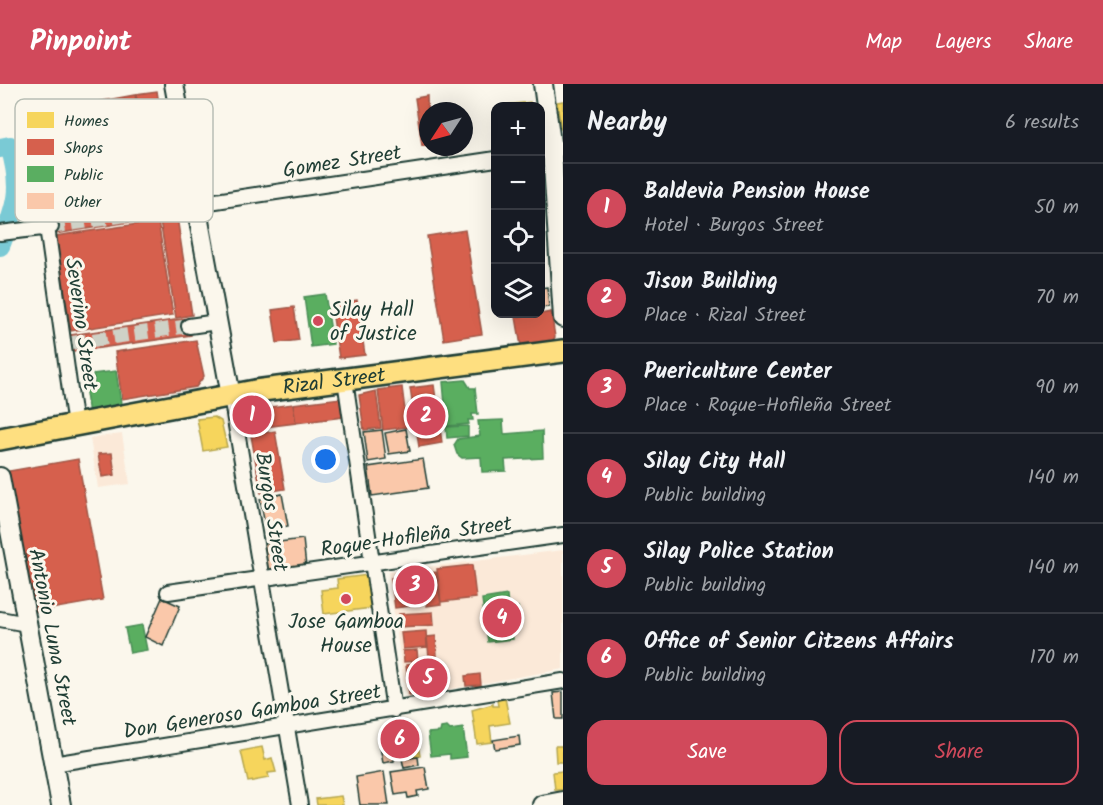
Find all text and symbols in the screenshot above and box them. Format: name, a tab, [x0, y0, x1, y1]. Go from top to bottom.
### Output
text: Pinpoint	[30, 20, 131, 65]
text: Map	[865, 26, 902, 59]
text: Layers	[935, 26, 991, 59]
text: Share	[1024, 26, 1073, 59]
legend	[15, 99, 213, 222]
north arrow	[419, 102, 473, 156]
map controls	[491, 102, 545, 318]
button: +	[491, 102, 545, 156]
text: Nearby	[587, 102, 667, 144]
text: 6 results	[1005, 107, 1079, 139]
text: Homes	[64, 109, 109, 134]
text: Shops	[64, 136, 103, 161]
street label: Gomez Street	[281, 137, 405, 188]
button: −	[491, 156, 545, 210]
text: Public	[64, 163, 104, 188]
text: Baldevia Pension House	[644, 175, 870, 210]
text: Other	[64, 190, 103, 215]
text: 1	[603, 192, 610, 224]
text: 50 m	[1034, 192, 1079, 224]
button: locate	[491, 210, 545, 264]
text: Hotel · Burgos Street	[644, 210, 824, 242]
street label: Severino Street	[55, 256, 106, 393]
button: layers	[491, 264, 545, 318]
text: Jison Building	[644, 265, 778, 300]
text: 2	[601, 282, 612, 314]
text: 70 m	[1036, 282, 1079, 314]
place label: Silay Hall of Justice	[330, 294, 417, 351]
text: Place · Rizal Street	[644, 300, 806, 332]
marker: Silay Hall of Justice	[311, 314, 325, 328]
text: Puericulture Center	[644, 355, 831, 390]
street label: Rizal Street	[281, 359, 388, 405]
text: 3	[601, 372, 612, 404]
text: 90 m	[1035, 372, 1079, 404]
text: Place · Roque-Hofileña Street	[644, 390, 892, 422]
pin: 1	[232, 392, 272, 438]
pin: 2	[406, 394, 446, 438]
your location	[311, 445, 340, 474]
text: Silay City Hall	[644, 445, 785, 480]
street label: Burgos Street	[245, 450, 296, 575]
text: 4	[601, 462, 612, 494]
text: 140 m	[1028, 462, 1079, 494]
text: Public building	[644, 480, 766, 512]
street label: Roque-Hofileña Street	[318, 508, 515, 567]
text: Silay Police Station	[644, 535, 834, 570]
street label: Antonio Luna Street	[18, 546, 85, 730]
text: 5	[601, 552, 612, 584]
text: 140 m	[1028, 552, 1079, 584]
pin: 3	[396, 562, 434, 608]
text: Public building	[644, 570, 766, 602]
marker: Jose Gamboa House	[339, 592, 353, 606]
pin: 4	[482, 596, 522, 640]
place label: Jose Gamboa House	[288, 606, 404, 663]
text: Office of Senior Citzens Affairs	[644, 625, 954, 660]
text: 6	[601, 642, 612, 674]
text: 170 m	[1030, 642, 1079, 674]
pin: 5	[408, 656, 448, 700]
text: Public building	[644, 660, 766, 692]
street label: Don Generoso Gamboa Street	[121, 676, 384, 749]
pin: 6	[380, 716, 420, 762]
button: Save	[587, 720, 827, 785]
button: Share	[839, 720, 1079, 785]

